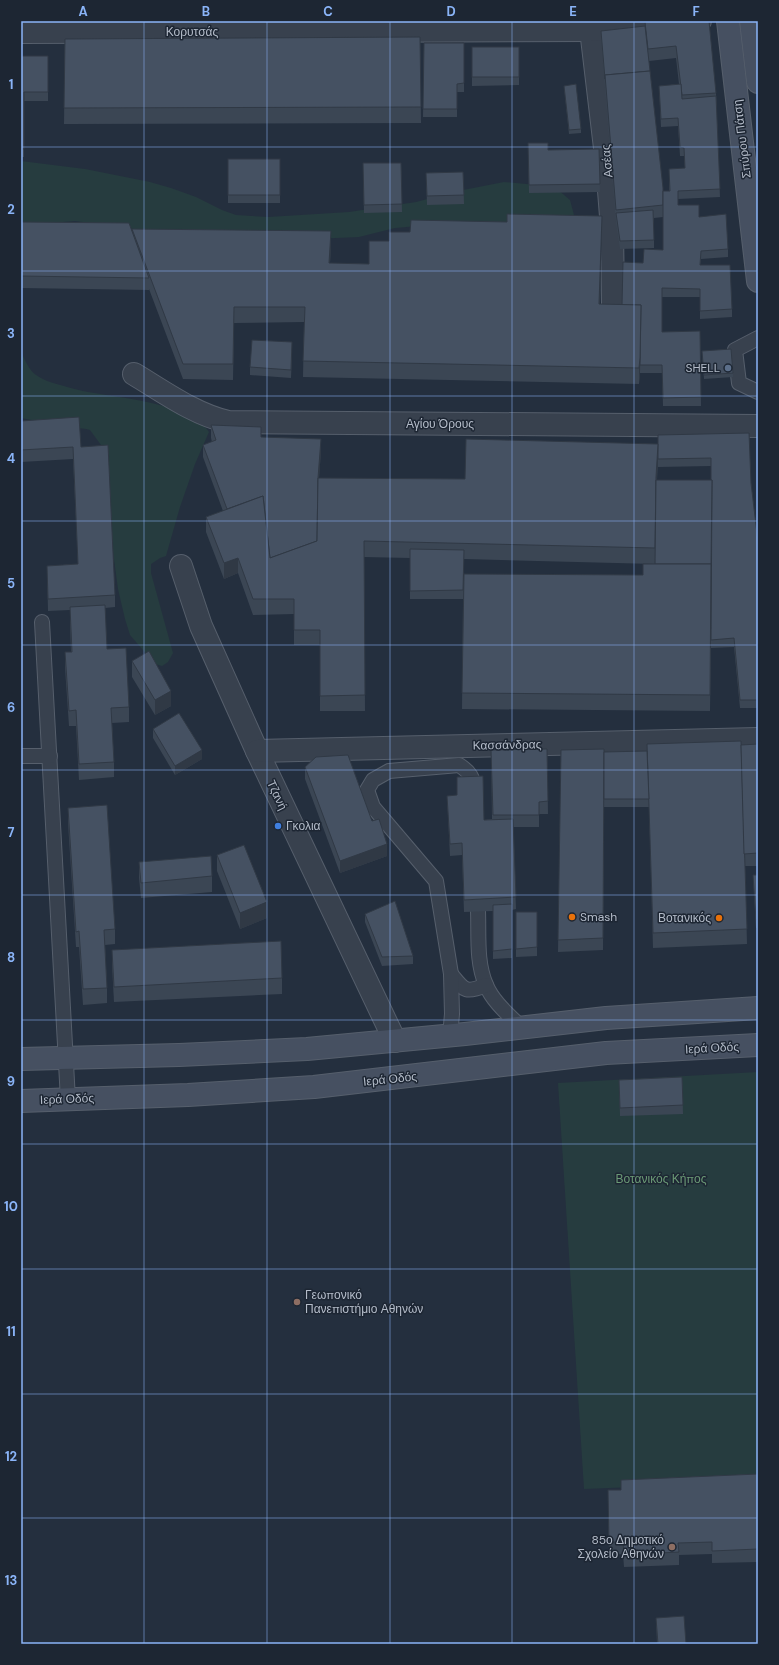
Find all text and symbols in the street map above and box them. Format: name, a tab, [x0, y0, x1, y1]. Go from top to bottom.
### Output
text: A	[78, 3, 88, 20]
text: B	[202, 3, 210, 20]
text: C	[323, 3, 333, 20]
text: D	[446, 3, 456, 20]
text: E	[569, 3, 577, 20]
text: F	[692, 3, 700, 20]
street label: Κορυτσάς	[166, 24, 219, 40]
text: 1	[9, 76, 13, 93]
street label: Σπύρου Πάτση	[729, 99, 755, 179]
street label: Ασέας	[598, 143, 616, 178]
text: 2	[7, 201, 15, 218]
text: 3	[7, 325, 15, 342]
place label: SHELL	[685, 360, 720, 376]
marker: SHELL	[723, 363, 733, 373]
street label: Αγίου Όρους	[406, 416, 474, 432]
text: 4	[7, 450, 15, 467]
text: 5	[7, 575, 15, 592]
text: 6	[7, 699, 15, 716]
street label: Κασσάνδρας	[472, 736, 542, 754]
street label: Τζανή	[263, 777, 291, 813]
place label: Γκολια	[286, 818, 321, 834]
marker: Γκολια	[273, 821, 283, 831]
text: 7	[8, 824, 15, 841]
place label: Smash	[580, 909, 617, 925]
place label: Βοτανικός	[658, 910, 711, 926]
marker: Smash	[567, 912, 577, 922]
marker: Βοτανικός	[714, 913, 724, 923]
text: 8	[7, 949, 15, 966]
street label: Ιερά Οδός	[685, 1039, 740, 1057]
street label: Ιερά Οδός	[362, 1068, 418, 1090]
text: 9	[7, 1073, 15, 1090]
street label: Ιερά Οδός	[40, 1090, 95, 1108]
park label: Βοτανικός Κήπος	[615, 1171, 707, 1187]
text: 10	[4, 1198, 18, 1215]
place label: Γεωπονικό Πανεπιστήμιο Αθηνών	[305, 1287, 423, 1317]
marker: Γεωπονικό Πανεπιστήμιο Αθηνών	[292, 1297, 302, 1307]
text: 11	[6, 1323, 16, 1340]
text: 12	[5, 1448, 17, 1465]
place label: 85ο Δημοτικό Σχολείο Αθηνών	[578, 1532, 664, 1562]
marker: 85ο Δημοτικό Σχολείο Αθηνών	[667, 1542, 677, 1552]
text: 13	[5, 1572, 17, 1589]

